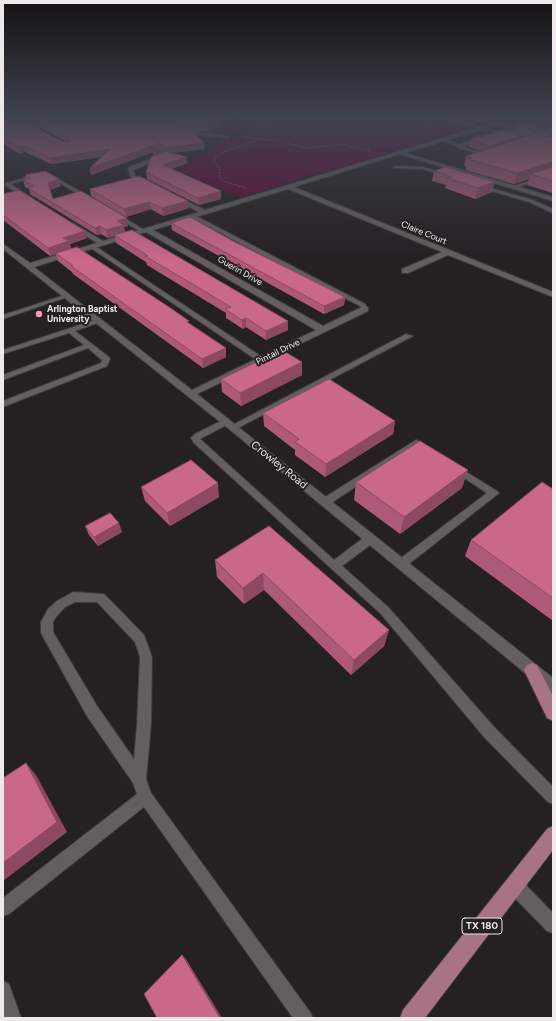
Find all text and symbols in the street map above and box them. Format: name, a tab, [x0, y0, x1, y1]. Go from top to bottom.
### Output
street label: Claire Court	[399, 219, 449, 247]
street label: Guerin Drive	[216, 254, 264, 288]
place label: Arlington Baptist University	[47, 304, 117, 325]
marker: Arlington Baptist University	[34, 309, 44, 319]
street label: Pintail Drive	[254, 337, 302, 367]
street label: Crowley Road	[248, 438, 310, 492]
road number: TX 180	[462, 918, 502, 934]

